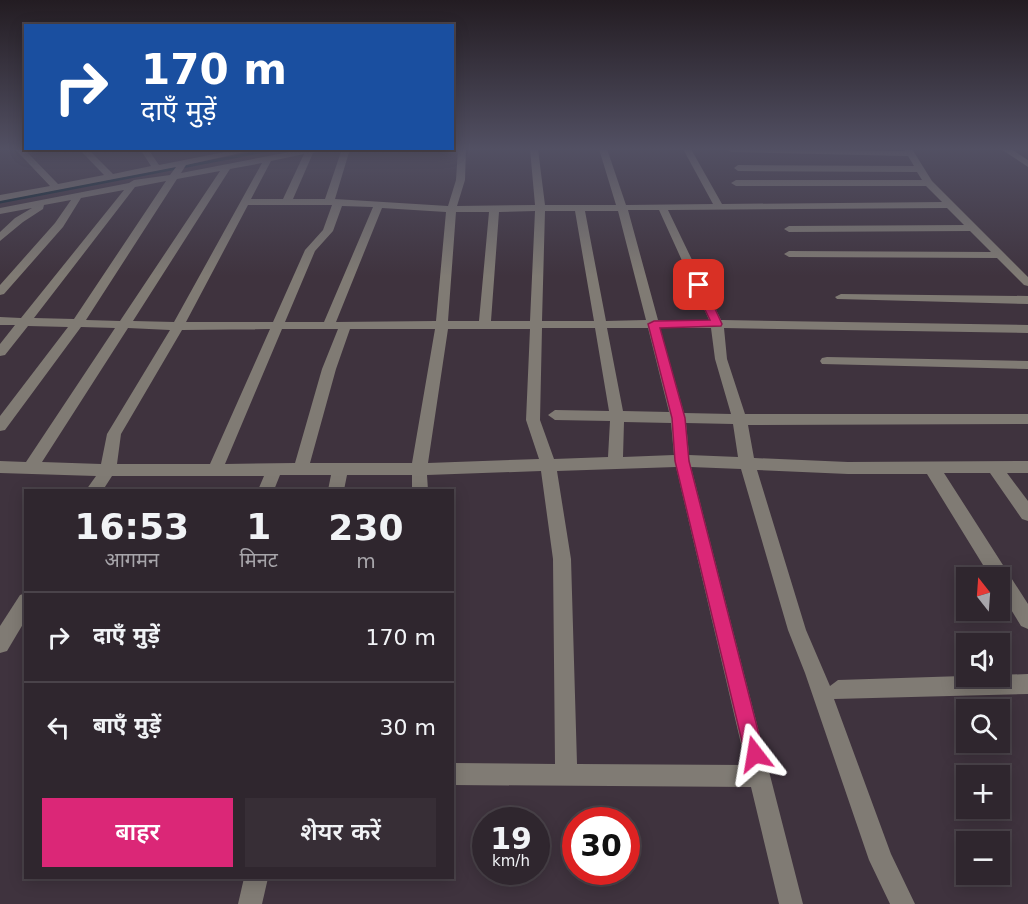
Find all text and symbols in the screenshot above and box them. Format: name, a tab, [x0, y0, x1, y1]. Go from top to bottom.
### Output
text: 170 m	[141, 45, 287, 94]
icon: right	[42, 48, 120, 126]
text: दाएँ मुड़ें	[141, 95, 216, 126]
pin	[673, 259, 724, 310]
icon: arrive	[682, 268, 715, 301]
text: 16:53	[74, 506, 189, 547]
text: 1	[246, 506, 271, 547]
text: 230	[328, 507, 403, 548]
text: आगमन	[104, 548, 159, 572]
text: मिनट	[240, 548, 278, 572]
text: m	[356, 549, 376, 573]
north arrow	[956, 567, 1010, 621]
map controls	[956, 567, 1010, 885]
icon: right	[42, 621, 75, 654]
text: दाएँ मुड़ें	[93, 623, 160, 648]
text: 170 m	[366, 625, 436, 650]
button: sound	[956, 633, 1010, 687]
button: search	[956, 699, 1010, 753]
icon: left	[42, 711, 75, 744]
text: बाएँ मुड़ें	[93, 713, 161, 738]
text: 30 m	[380, 715, 436, 740]
position arrow	[723, 722, 787, 786]
button: +	[956, 765, 1010, 819]
button: बाहर	[42, 798, 233, 867]
button: शेयर करें	[245, 798, 436, 867]
speed limit sign: 30	[562, 807, 640, 885]
text: 19	[490, 821, 532, 856]
button: −	[956, 831, 1010, 885]
text: km/h	[492, 852, 530, 870]

